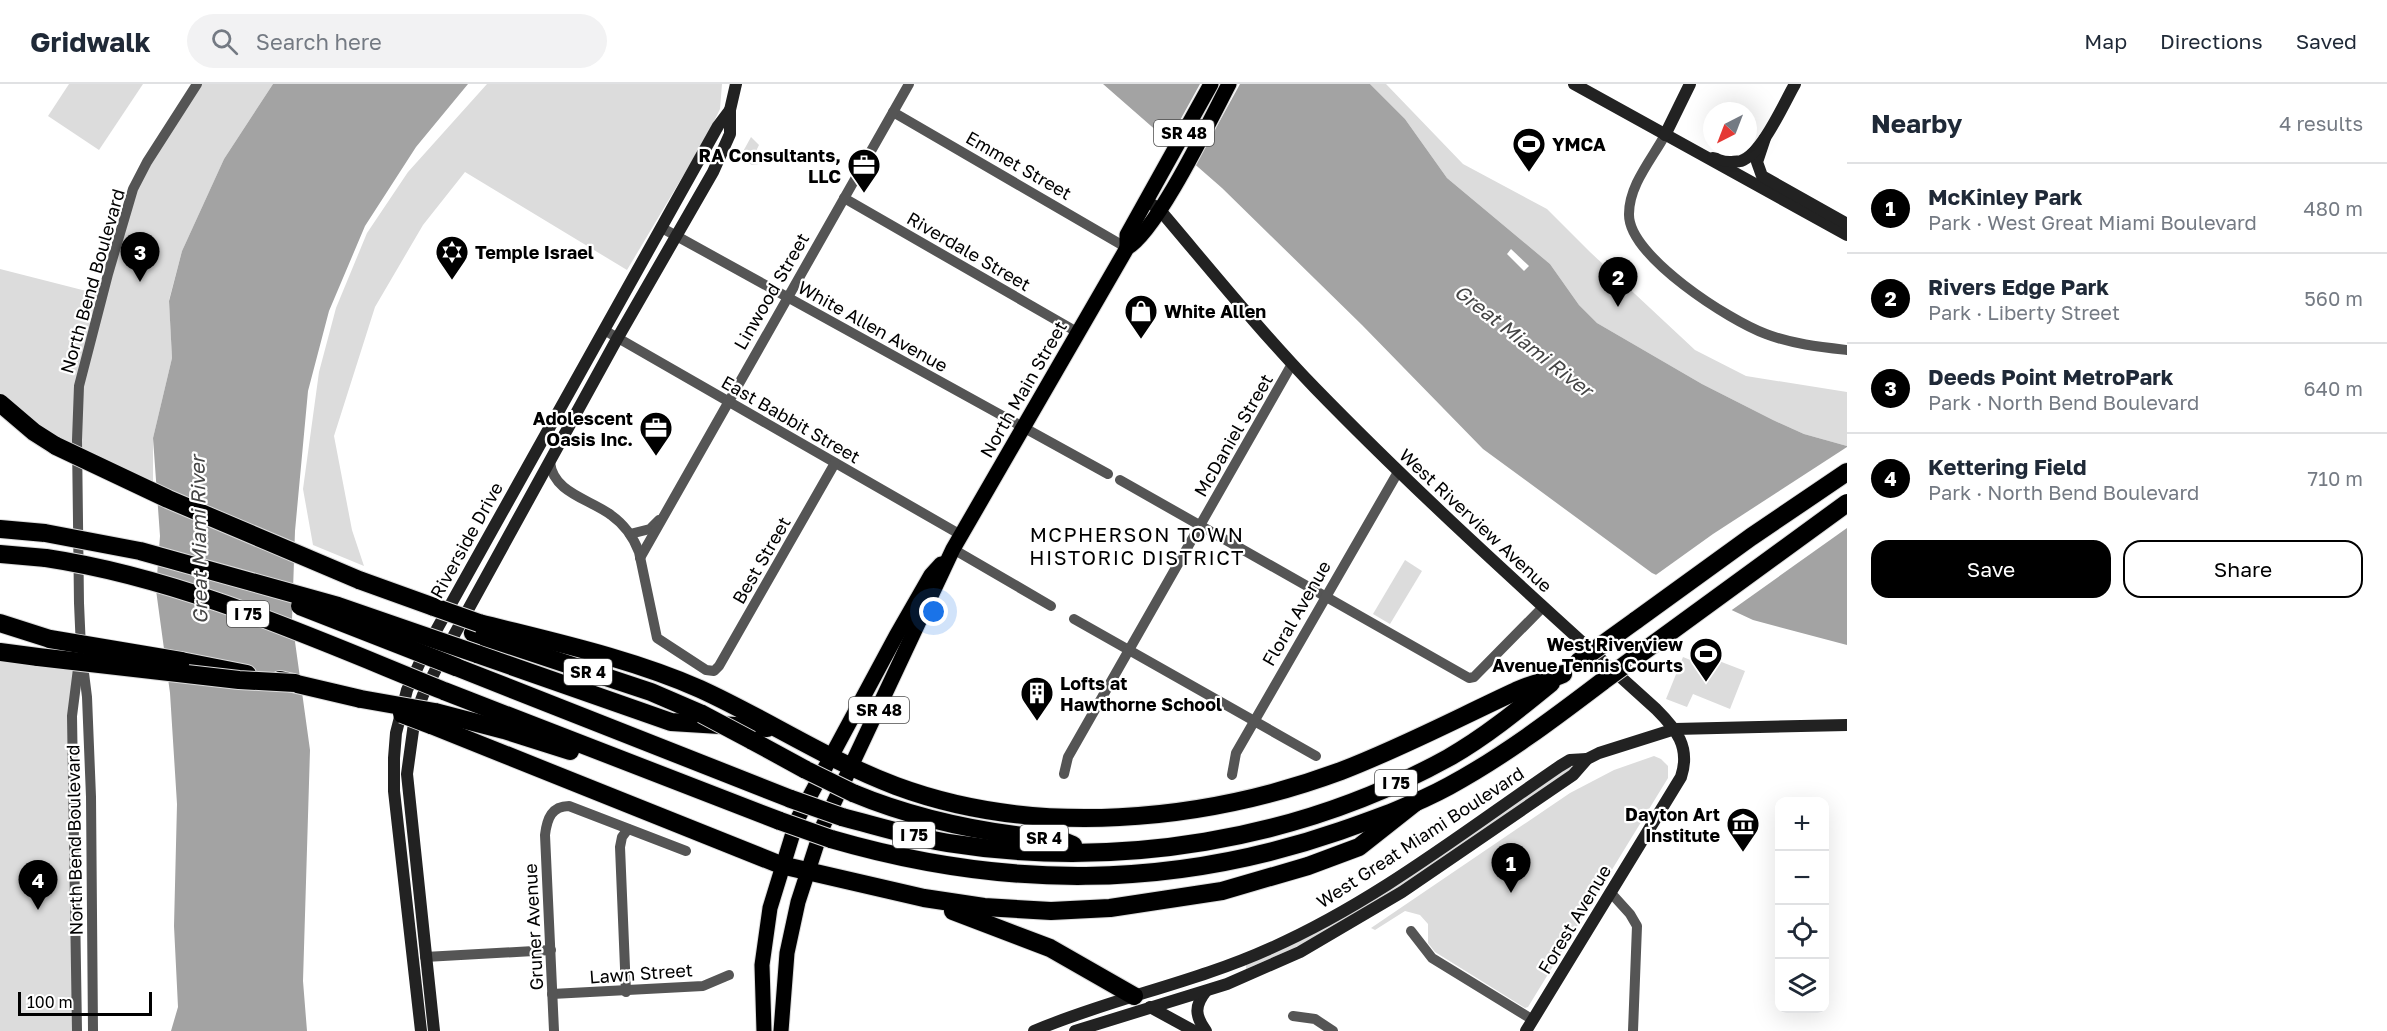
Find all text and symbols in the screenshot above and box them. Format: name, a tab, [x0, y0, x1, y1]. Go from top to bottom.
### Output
search box	[187, 14, 607, 68]
text: Gridwalk	[30, 25, 151, 58]
icon: search	[208, 25, 241, 58]
text: Search here	[256, 28, 382, 55]
text: Map	[2084, 28, 2127, 54]
text: Directions	[2160, 28, 2263, 54]
text: Saved	[2296, 28, 2357, 54]
north arrow	[1703, 102, 1757, 156]
text: Nearby	[1871, 108, 1962, 139]
text: 4 results	[2279, 111, 2363, 135]
road number: SR 48	[1154, 120, 1214, 146]
street label: Emmet Street	[962, 126, 1076, 204]
sports icon: YMCA	[1511, 126, 1547, 173]
place label: YMCA	[1552, 133, 1606, 155]
place label: RA Consultants, LLC	[699, 144, 841, 187]
office icon: RA Consultants, LLC	[846, 147, 882, 194]
text: McKinley Park	[1928, 183, 2083, 210]
street label: North Bend Boulevard	[55, 186, 129, 376]
text: 1	[1885, 196, 1896, 220]
text: 480 m	[2304, 196, 2363, 220]
street label: Riverdale Street	[903, 207, 1035, 295]
text: Park · West Great Miami Boulevard	[1928, 210, 2257, 234]
street label: Linwood Street	[729, 229, 813, 353]
pin: 3	[120, 232, 160, 282]
synagogue icon: Temple Israel	[434, 234, 470, 281]
place label: Temple Israel	[475, 241, 594, 263]
pin: 2	[1598, 258, 1638, 307]
text: Rivers Edge Park	[1928, 273, 2109, 300]
street label: White Allen Avenue	[794, 276, 952, 376]
water label: Great Miami River	[1450, 279, 1600, 403]
text: 2	[1884, 286, 1897, 310]
text: 560 m	[2304, 286, 2363, 310]
shop icon: White Allen	[1123, 293, 1159, 340]
place label: White Allen	[1164, 300, 1266, 322]
text: Park · Liberty Street	[1928, 300, 2120, 324]
street label: North Main Street	[975, 317, 1071, 461]
text: Deeds Point MetroPark	[1928, 363, 2174, 390]
street label: East Babbit Street	[718, 370, 864, 468]
street label: McDaniel Street	[1189, 370, 1277, 500]
text: 3	[1884, 376, 1897, 400]
text: 640 m	[2304, 376, 2363, 400]
text: Park · North Bend Boulevard	[1928, 390, 2199, 414]
place label: Adolescent Oasis Inc.	[533, 407, 633, 450]
office icon: Adolescent Oasis Inc.	[638, 410, 674, 457]
street label: West Riverview Avenue	[1395, 443, 1557, 597]
water label: Great Miami River	[184, 452, 211, 624]
text: Kettering Field	[1928, 453, 2087, 480]
text: 4	[1884, 466, 1897, 490]
text: 710 m	[2308, 466, 2363, 490]
street label: Riverside Drive	[425, 478, 507, 602]
text: Park · North Bend Boulevard	[1928, 480, 2199, 504]
street label: Best Street	[727, 512, 795, 608]
district label: MCPHERSON TOWN HISTORIC DISTRICT	[1029, 522, 1245, 569]
button: Save	[1871, 540, 2111, 598]
button: Share	[2123, 540, 2363, 598]
street label: Floral Avenue	[1257, 556, 1335, 670]
your location	[919, 597, 948, 626]
road number: I 75	[227, 601, 269, 627]
place label: West Riverview Avenue Tennis Courts	[1492, 633, 1683, 676]
sports icon: West Riverview Avenue Tennis Courts	[1688, 636, 1724, 683]
road number: SR 4	[564, 659, 612, 685]
place label: Lofts at Hawthorne School	[1060, 672, 1222, 715]
building icon: Lofts at Hawthorne School	[1019, 675, 1055, 722]
road number: SR 48	[849, 697, 909, 723]
street label: North Bend Boulevard	[61, 744, 87, 936]
street label: West Great Miami Boulevard	[1312, 762, 1528, 912]
road number: I 75	[1375, 770, 1417, 796]
map controls	[1775, 797, 1829, 1013]
button: +	[1775, 797, 1829, 851]
place label: Dayton Art Institute	[1625, 803, 1720, 846]
museum icon: Dayton Art Institute	[1725, 806, 1761, 853]
road number: I 75	[893, 822, 935, 848]
road number: SR 4	[1020, 825, 1068, 851]
pin: 1	[1492, 844, 1530, 893]
button: −	[1775, 851, 1829, 905]
pin: 4	[18, 860, 57, 910]
street label: Forest Avenue	[1533, 860, 1615, 978]
street label: Gruner Avenue	[519, 863, 547, 991]
button: locate	[1775, 905, 1829, 959]
street label: Lawn Street	[588, 958, 694, 988]
button: layers	[1775, 959, 1829, 1013]
scale bar	[18, 989, 152, 1016]
text: 100 m	[27, 992, 73, 1012]

